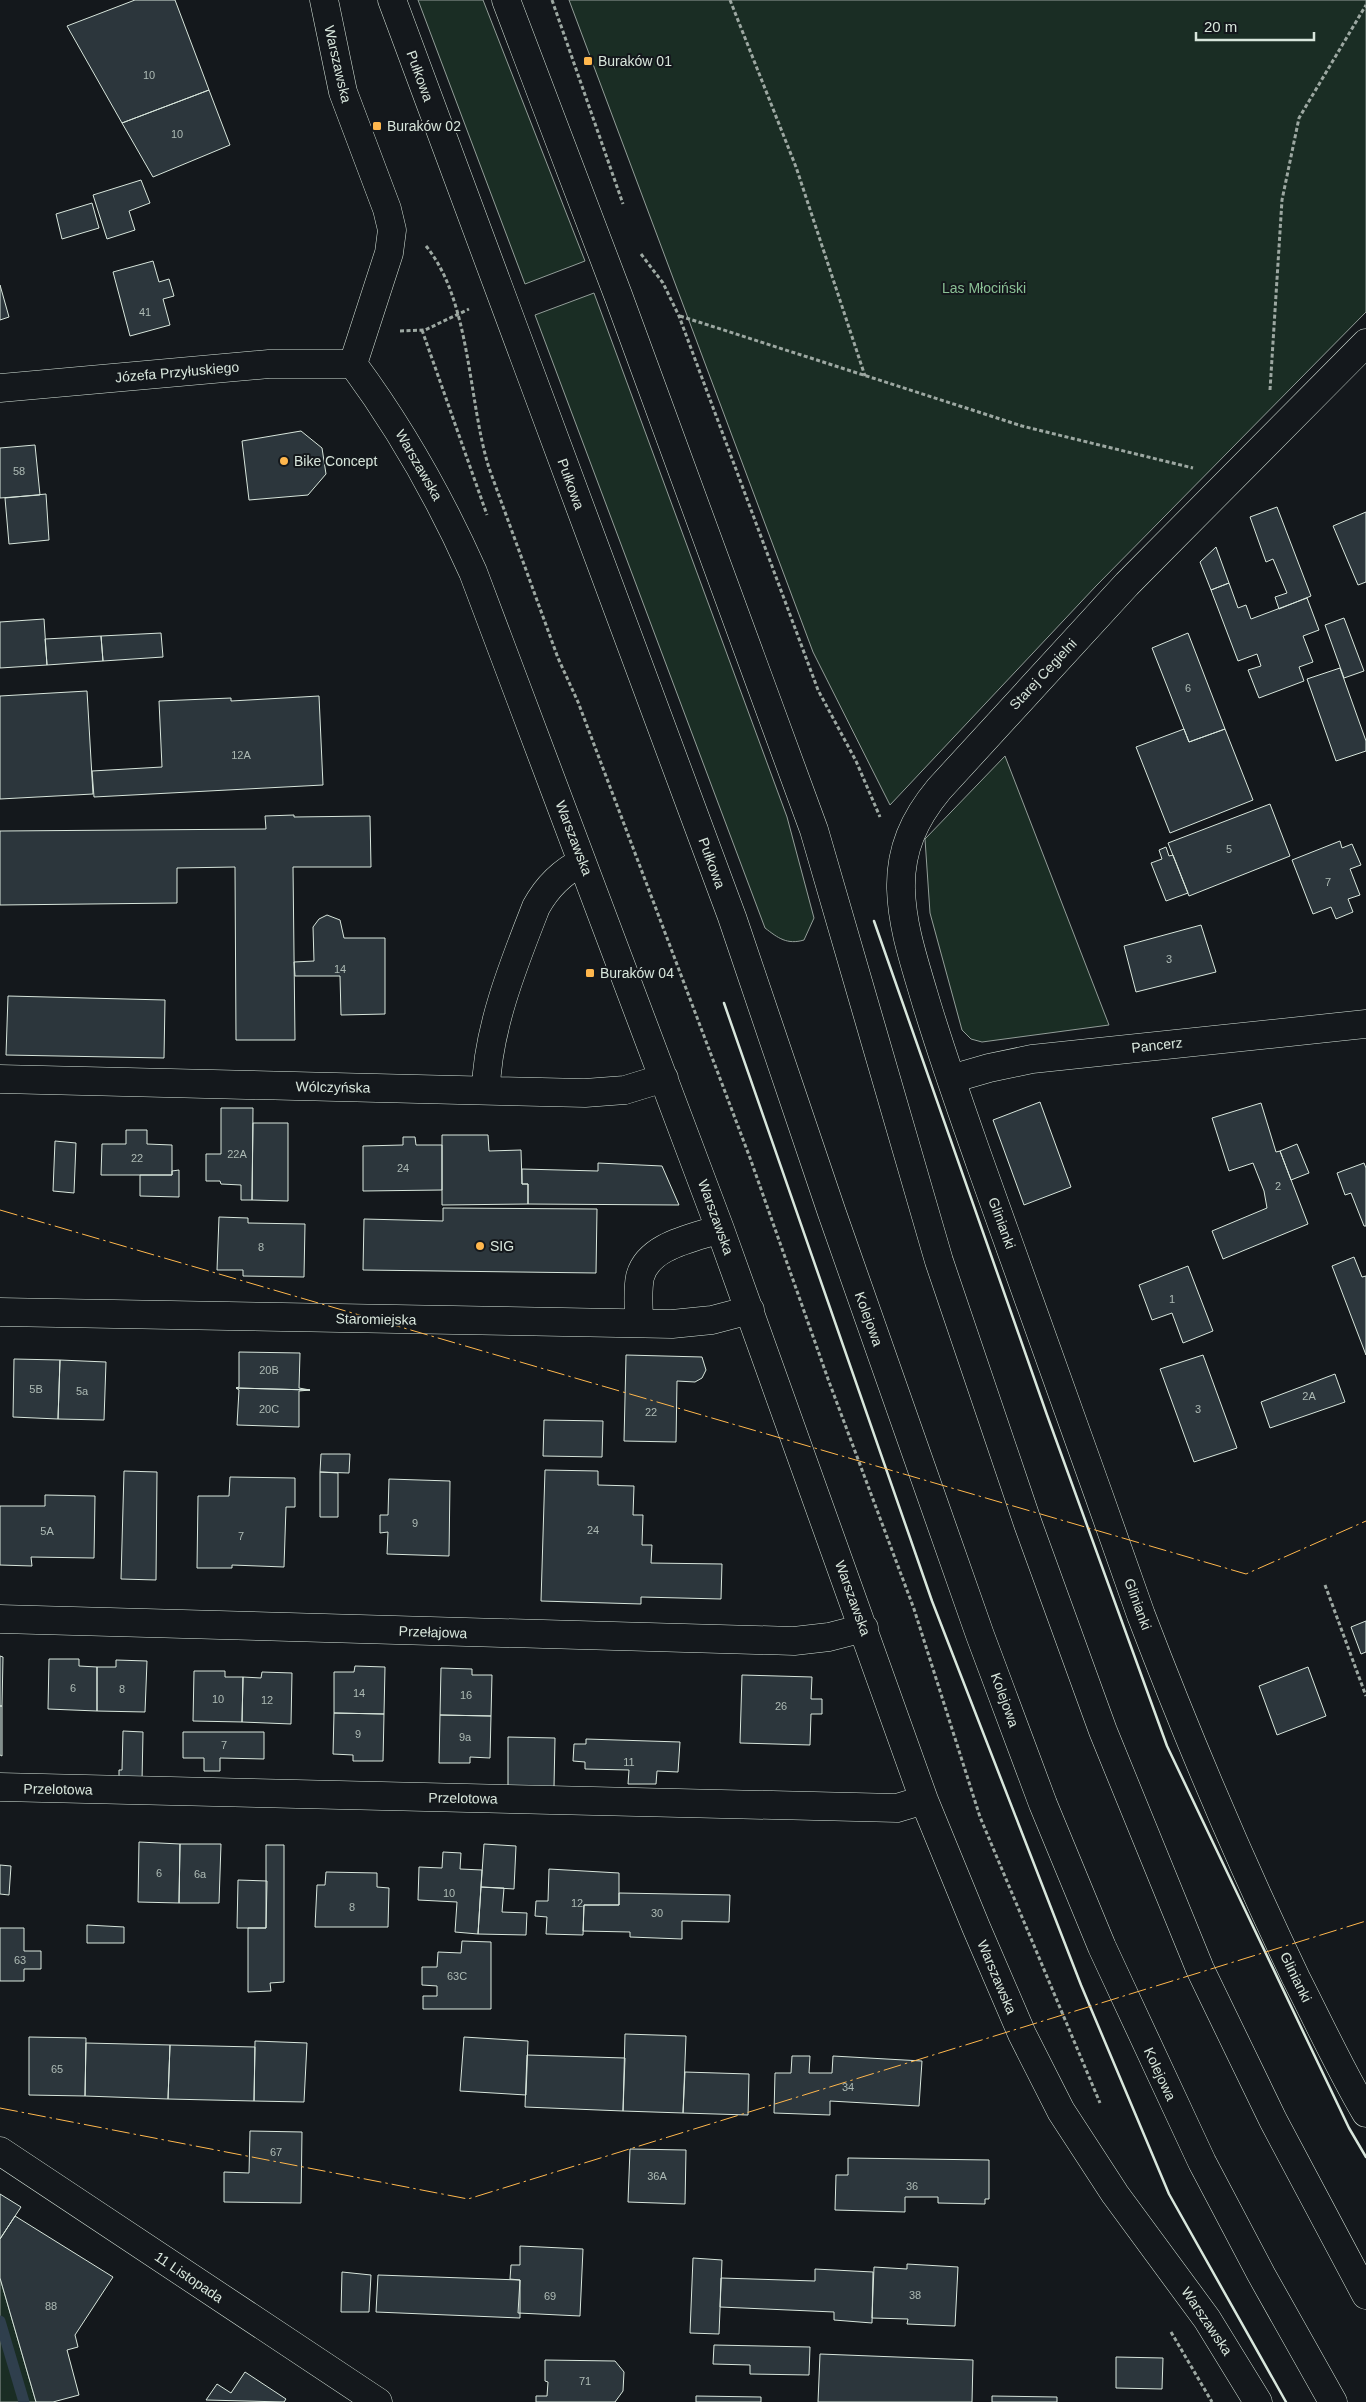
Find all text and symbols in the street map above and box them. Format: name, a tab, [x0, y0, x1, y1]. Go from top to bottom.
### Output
scale bar	[1196, 10, 1314, 42]
text: 20 m	[1204, 18, 1237, 35]
street label: Warszawska	[321, 24, 355, 104]
street label: Pułkowa	[403, 48, 437, 104]
place label: Buraków 01	[598, 53, 672, 69]
marker: Buraków 01	[582, 55, 594, 67]
house number: 10	[143, 69, 155, 81]
place label: Buraków 02	[387, 118, 461, 134]
marker: Buraków 02	[371, 120, 383, 132]
house number: 10	[171, 128, 183, 140]
park label: Las Młociński	[942, 280, 1026, 296]
house number: 41	[139, 306, 151, 318]
street label: Józefa Przyłuskiego	[114, 359, 240, 385]
street label: Warszawska	[392, 427, 446, 503]
place label: Bike Concept	[294, 453, 377, 469]
marker: Bike Concept	[278, 455, 290, 467]
street label: Pułkowa	[554, 456, 588, 512]
house number: 58	[13, 465, 25, 477]
street label: Starej Cegielni	[1006, 635, 1080, 713]
house number: 6	[1185, 682, 1191, 694]
house number: 12A	[231, 749, 251, 761]
street label: Warszawska	[552, 798, 596, 878]
street label: Pułkowa	[695, 835, 729, 891]
house number: 5	[1226, 843, 1232, 855]
house number: 7	[1325, 876, 1331, 888]
house number: 3	[1166, 953, 1172, 965]
house number: 14	[334, 963, 346, 975]
place label: Buraków 04	[600, 965, 674, 981]
marker: Buraków 04	[584, 967, 596, 979]
street label: Pancerz	[1131, 1034, 1183, 1056]
street label: Wólczyńska	[296, 1078, 371, 1096]
house number: 22A	[227, 1148, 247, 1160]
house number: 22	[131, 1152, 143, 1164]
house number: 24	[397, 1162, 409, 1174]
street label: Warszawska	[695, 1177, 737, 1257]
house number: 2	[1275, 1180, 1281, 1192]
street label: Glinianki	[985, 1195, 1019, 1251]
place label: SIG	[490, 1238, 514, 1254]
marker: SIG	[474, 1240, 486, 1252]
house number: 8	[258, 1241, 264, 1253]
street label: Kolejowa	[852, 1290, 886, 1349]
house number: 1	[1169, 1293, 1175, 1305]
street label: Staromiejska	[335, 1310, 417, 1328]
house number: 20B	[259, 1364, 279, 1376]
house number: 5B	[29, 1383, 43, 1395]
house number: 5a	[76, 1385, 89, 1397]
house number: 2A	[1302, 1390, 1316, 1402]
house number: 20C	[259, 1403, 279, 1415]
house number: 3	[1195, 1403, 1201, 1415]
house number: 22	[645, 1406, 657, 1418]
house number: 9	[412, 1517, 418, 1529]
house number: 24	[587, 1524, 599, 1536]
house number: 5A	[40, 1525, 54, 1537]
house number: 7	[238, 1530, 244, 1542]
street label: Warszawska	[832, 1558, 874, 1638]
street label: Glinianki	[1121, 1576, 1155, 1632]
street label: Przełajowa	[398, 1623, 468, 1641]
street label: Kolejowa	[988, 1671, 1022, 1730]
house number: 6	[70, 1682, 76, 1694]
house number: 8	[119, 1683, 125, 1695]
house number: 14	[353, 1687, 365, 1699]
house number: 16	[460, 1689, 472, 1701]
house number: 10	[212, 1693, 224, 1705]
house number: 12	[261, 1694, 273, 1706]
house number: 26	[775, 1700, 787, 1712]
house number: 9	[355, 1728, 361, 1740]
house number: 9a	[459, 1731, 472, 1743]
house number: 7	[221, 1739, 227, 1751]
house number: 11	[623, 1756, 635, 1768]
street label: Przelotowa	[23, 1780, 93, 1798]
street label: Przelotowa	[428, 1789, 498, 1807]
house number: 6	[156, 1867, 162, 1879]
house number: 6a	[194, 1868, 207, 1880]
house number: 10	[443, 1887, 455, 1899]
house number: 12	[571, 1897, 583, 1909]
house number: 8	[349, 1901, 355, 1913]
house number: 30	[651, 1907, 663, 1919]
street label: Warszawska	[974, 1938, 1020, 2017]
street label: Glinianki	[1277, 1949, 1315, 2005]
house number: 63	[14, 1954, 26, 1966]
house number: 63C	[447, 1970, 467, 1982]
street label: Kolejowa	[1141, 2045, 1179, 2103]
house number: 65	[51, 2063, 63, 2075]
house number: 34	[842, 2081, 854, 2093]
house number: 67	[270, 2146, 282, 2158]
house number: 36A	[647, 2170, 667, 2182]
house number: 36	[906, 2180, 918, 2192]
street label: 11 Listopada	[152, 2248, 226, 2306]
street label: Warszawska	[1178, 2284, 1236, 2358]
house number: 38	[909, 2289, 921, 2301]
house number: 69	[544, 2290, 556, 2302]
house number: 88	[45, 2300, 57, 2312]
house number: 71	[579, 2375, 591, 2387]

